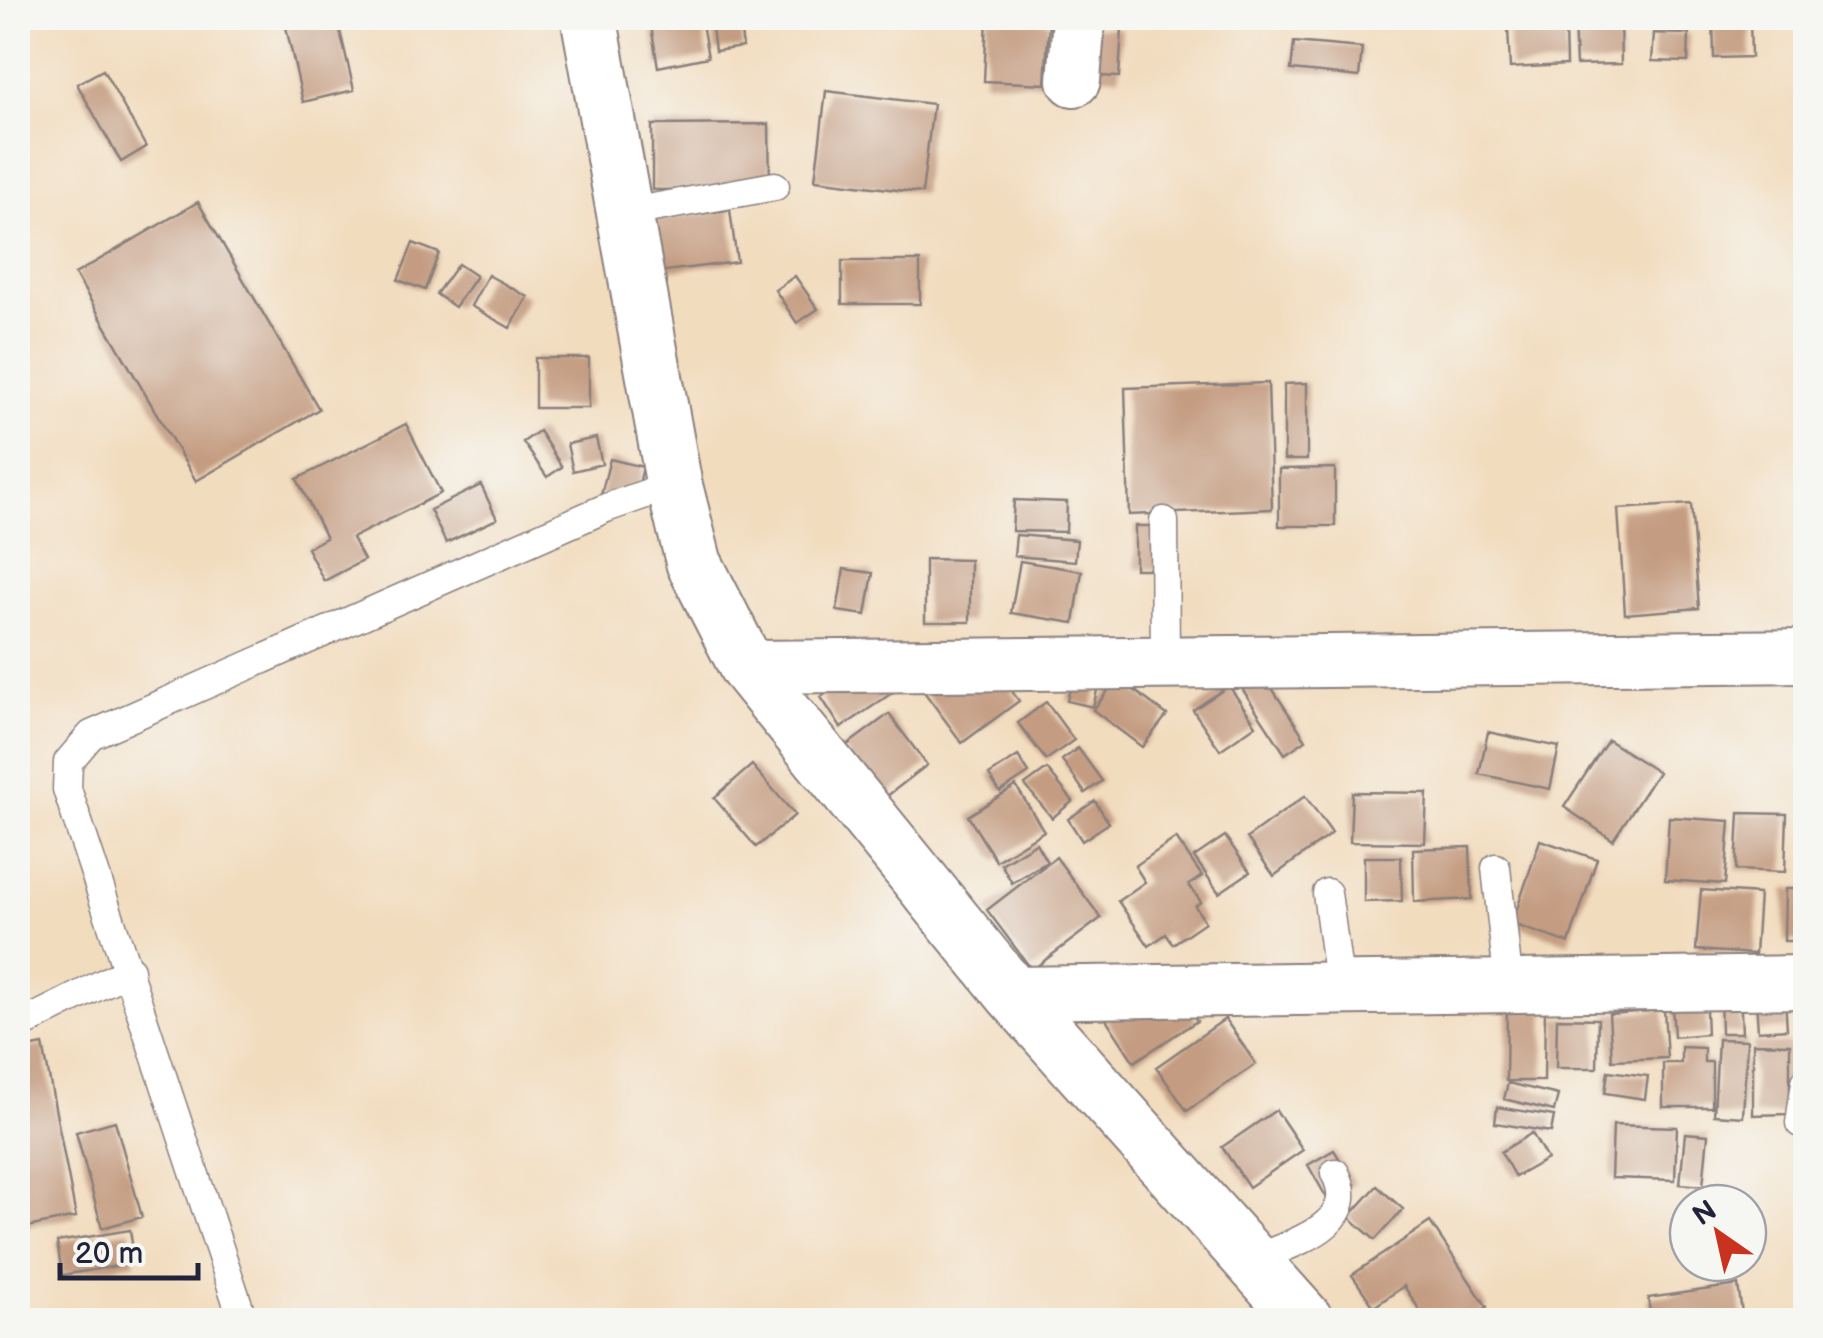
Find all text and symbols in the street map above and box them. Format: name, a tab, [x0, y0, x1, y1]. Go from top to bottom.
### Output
north arrow	[1668, 1183, 1768, 1283]
text: N	[1687, 1194, 1723, 1233]
scale bar	[60, 1218, 198, 1280]
text: 20 m	[75, 1236, 143, 1272]

